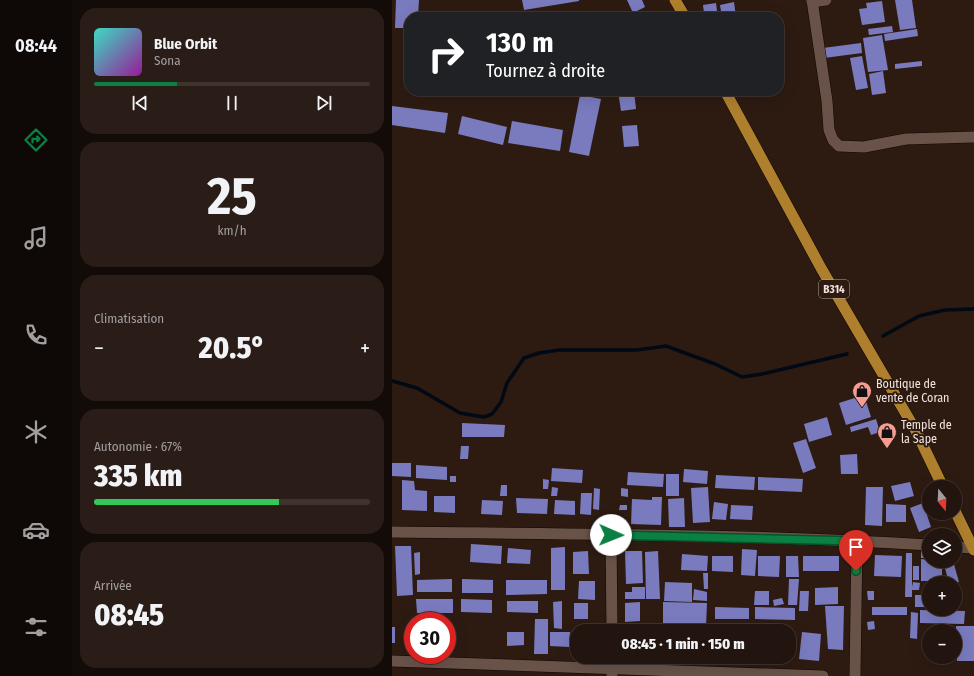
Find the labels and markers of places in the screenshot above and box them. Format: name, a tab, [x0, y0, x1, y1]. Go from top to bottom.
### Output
place label: Boutique de vente de Coran	[876, 377, 949, 405]
shop icon: Boutique de vente de Coran	[851, 380, 873, 408]
place label: Temple de la Sape	[901, 418, 952, 446]
shop icon: Temple de la Sape	[876, 421, 898, 449]
pin	[839, 530, 873, 571]

